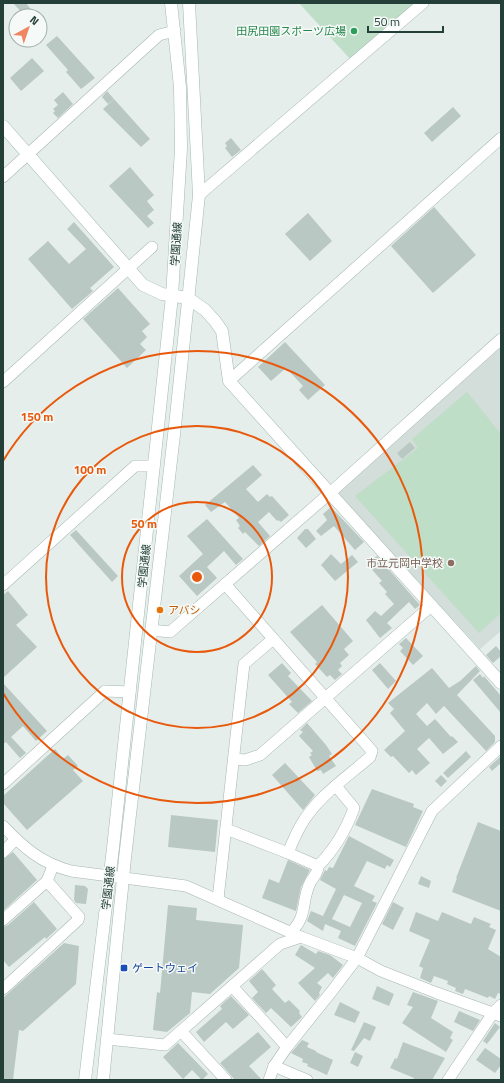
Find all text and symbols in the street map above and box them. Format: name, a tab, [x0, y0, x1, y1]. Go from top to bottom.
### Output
north arrow	[8, 8, 48, 48]
scale bar	[368, 8, 443, 34]
text: N	[26, 12, 42, 29]
text: 50 m	[374, 12, 400, 31]
place label: 田尻田園スポーツ広場	[236, 23, 346, 39]
marker: 田尻田園スポーツ広場	[349, 26, 359, 36]
street label: 学園通線	[166, 221, 186, 267]
text: 150 m	[21, 407, 53, 426]
text: 100 m	[74, 460, 106, 479]
text: 50 m	[131, 514, 157, 533]
street label: 学園通線	[134, 543, 154, 589]
place label: 市立元岡中学校	[366, 555, 443, 571]
marker: 市立元岡中学校	[446, 558, 456, 568]
centre of rings	[190, 570, 204, 584]
place label: アバシ	[168, 602, 201, 618]
marker: アバシ	[155, 605, 165, 615]
street label: 学園通線	[97, 865, 119, 911]
place label: ゲートウェイ	[132, 960, 198, 976]
marker: ゲートウェイ	[119, 963, 129, 973]

